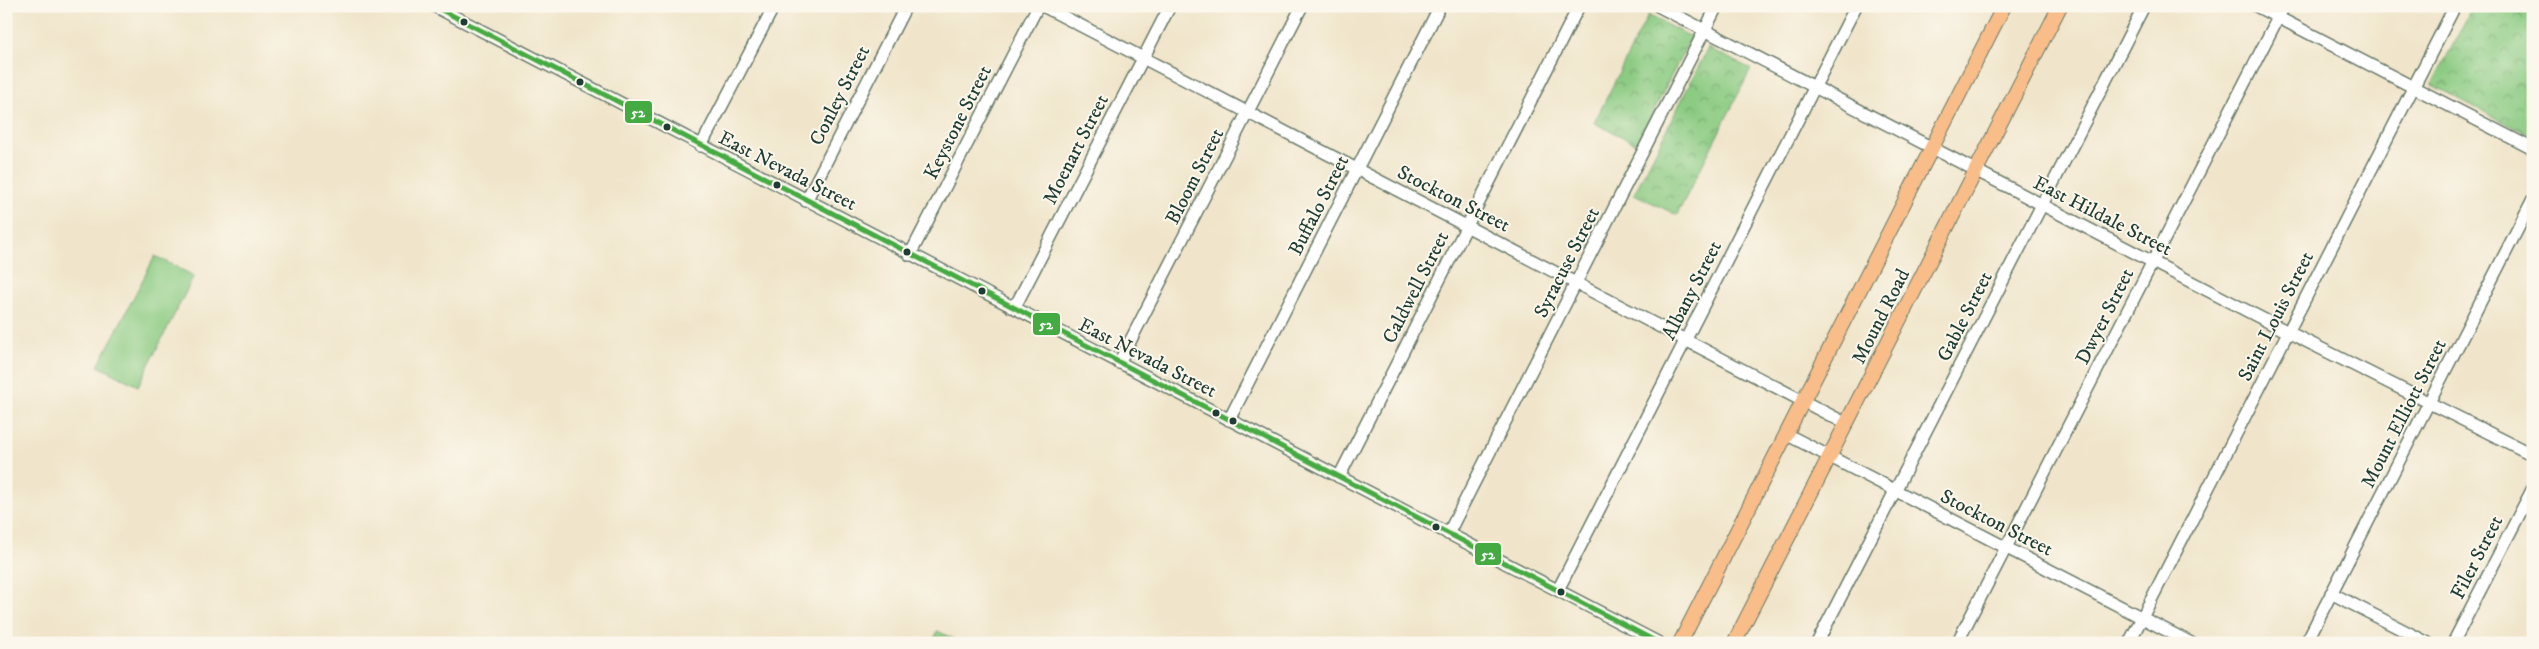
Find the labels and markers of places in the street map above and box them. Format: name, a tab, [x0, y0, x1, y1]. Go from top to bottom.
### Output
unlabelled marker	[459, 17, 469, 27]
unlabelled marker	[575, 77, 585, 87]
unlabelled marker	[662, 122, 672, 132]
unlabelled marker	[772, 180, 782, 190]
unlabelled marker	[902, 247, 912, 257]
unlabelled marker	[977, 286, 987, 296]
unlabelled marker	[1211, 408, 1221, 418]
unlabelled marker	[1228, 416, 1238, 426]
unlabelled marker	[1431, 522, 1441, 532]
unlabelled marker	[1556, 587, 1566, 597]

